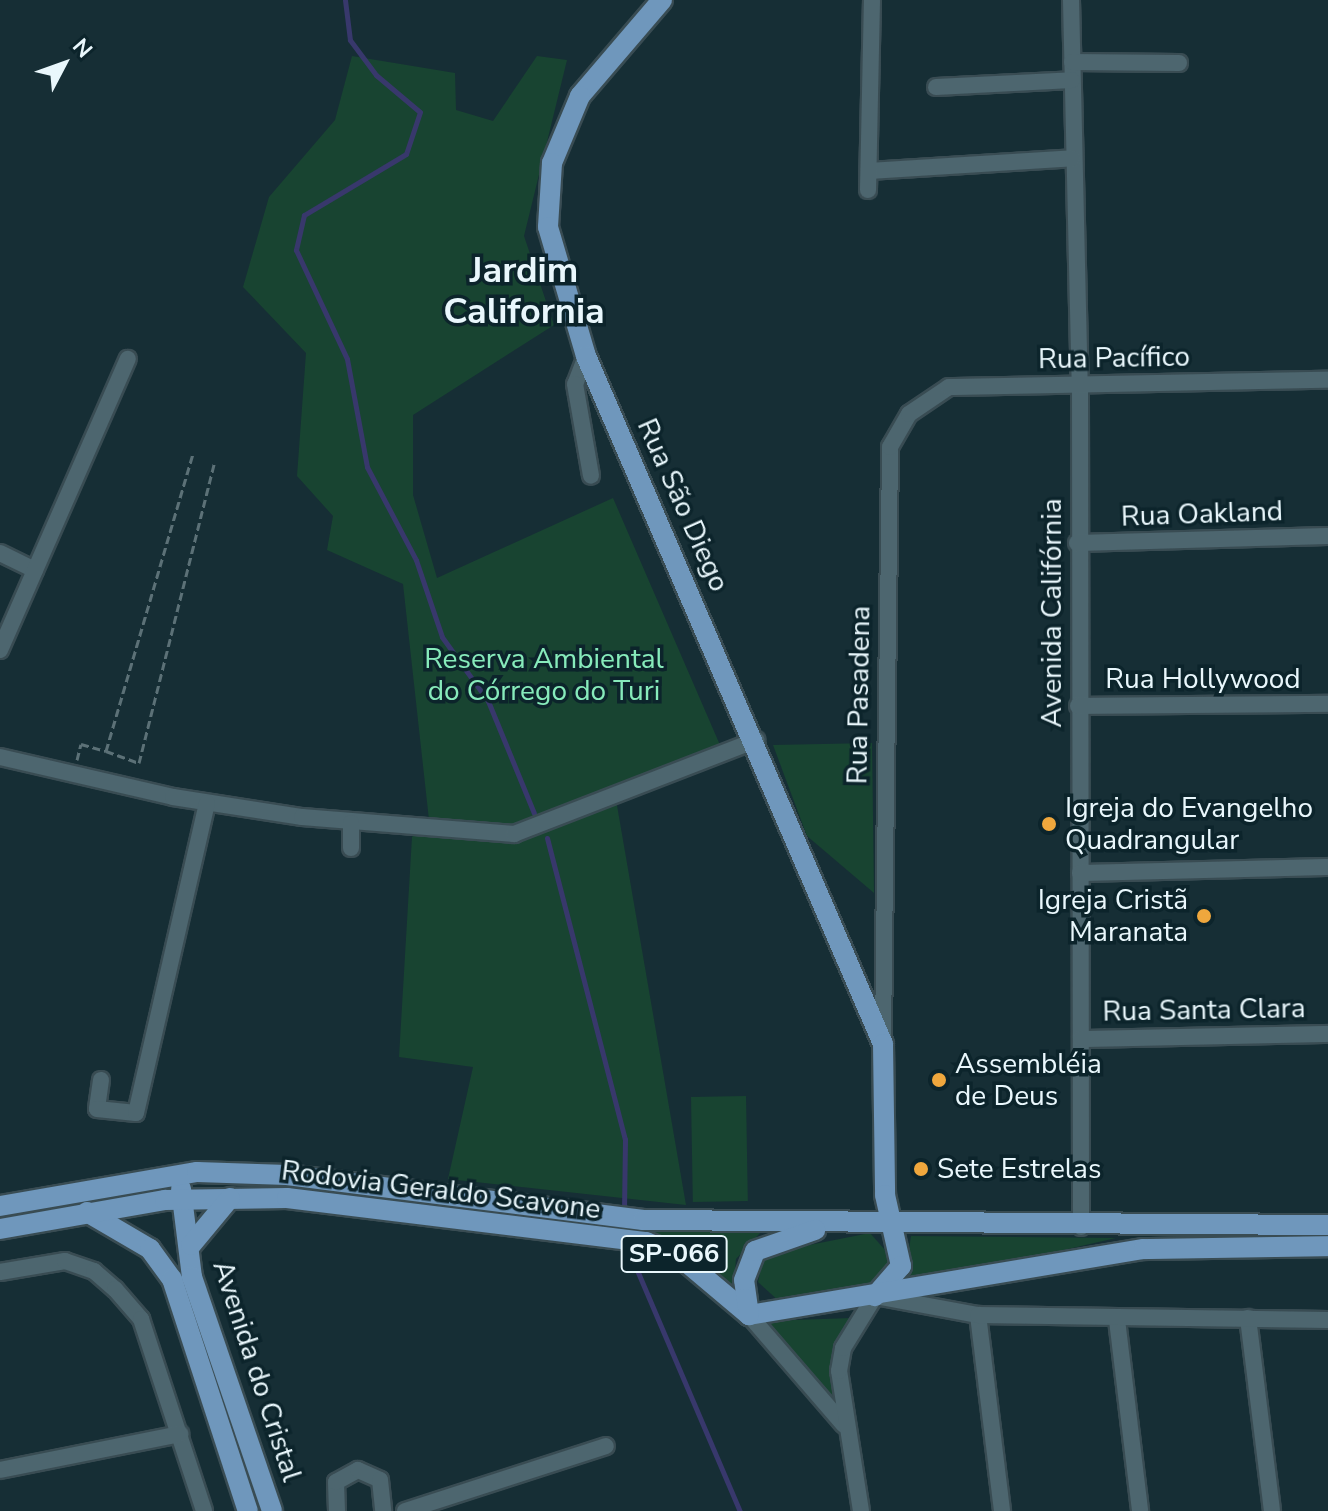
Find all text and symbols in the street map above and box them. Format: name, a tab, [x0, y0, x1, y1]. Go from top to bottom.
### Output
north arrow	[24, 24, 104, 104]
text: N	[65, 32, 99, 64]
district label: Jardim California	[443, 248, 605, 333]
street label: Rua Pacífico	[1038, 340, 1190, 376]
street label: Rua São Diego	[630, 413, 736, 597]
street label: Rua Oakland	[1120, 494, 1284, 534]
street label: Avenida Califórnia	[1035, 498, 1069, 728]
street label: Rua Pasadena	[841, 605, 877, 785]
park label: Reserva Ambiental do Córrego do Turi	[424, 642, 664, 708]
street label: Rua Hollywood	[1105, 662, 1301, 696]
place label: Igreja do Evangelho Quadrangular	[1065, 791, 1313, 857]
marker: Igreja do Evangelho Quadrangular	[1040, 815, 1058, 833]
place label: Igreja Cristã Maranata	[1038, 883, 1188, 949]
marker: Igreja Cristã Maranata	[1195, 907, 1213, 925]
street label: Rua Santa Clara	[1102, 991, 1306, 1029]
place label: Assembléia de Deus	[955, 1047, 1102, 1113]
marker: Assembléia de Deus	[930, 1071, 948, 1089]
place label: Sete Estrelas	[937, 1152, 1101, 1186]
street label: Rodovia Geraldo Scavone	[280, 1154, 602, 1226]
marker: Sete Estrelas	[912, 1160, 930, 1178]
road number: SP-066	[620, 1232, 728, 1276]
street label: Avenida do Cristal	[205, 1256, 309, 1486]

